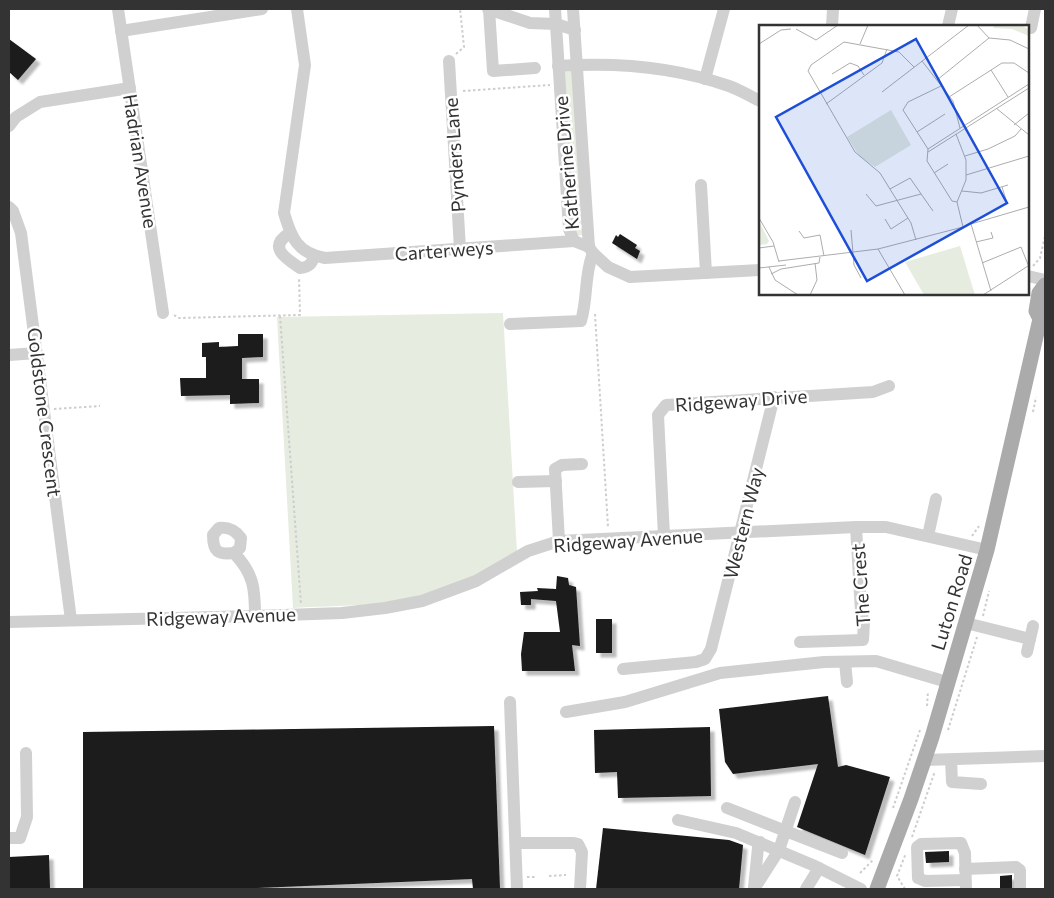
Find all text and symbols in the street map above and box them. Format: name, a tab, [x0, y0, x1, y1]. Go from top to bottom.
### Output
inset map	[759, 25, 1029, 295]
street label: Hadrian Avenue	[119, 92, 163, 230]
street label: Katherine Drive	[549, 95, 583, 231]
street label: Pynders Lane	[439, 97, 469, 213]
street label: Carterweys	[394, 235, 494, 265]
street label: Goldstone Crescent	[23, 326, 67, 498]
street label: Ridgeway Drive	[674, 384, 808, 416]
street label: Western Way	[718, 465, 768, 581]
street label: Ridgeway Avenue	[552, 523, 704, 557]
street label: The Crest	[846, 542, 874, 627]
street label: Luton Road	[925, 551, 977, 653]
street label: Ridgeway Avenue	[146, 602, 296, 630]

